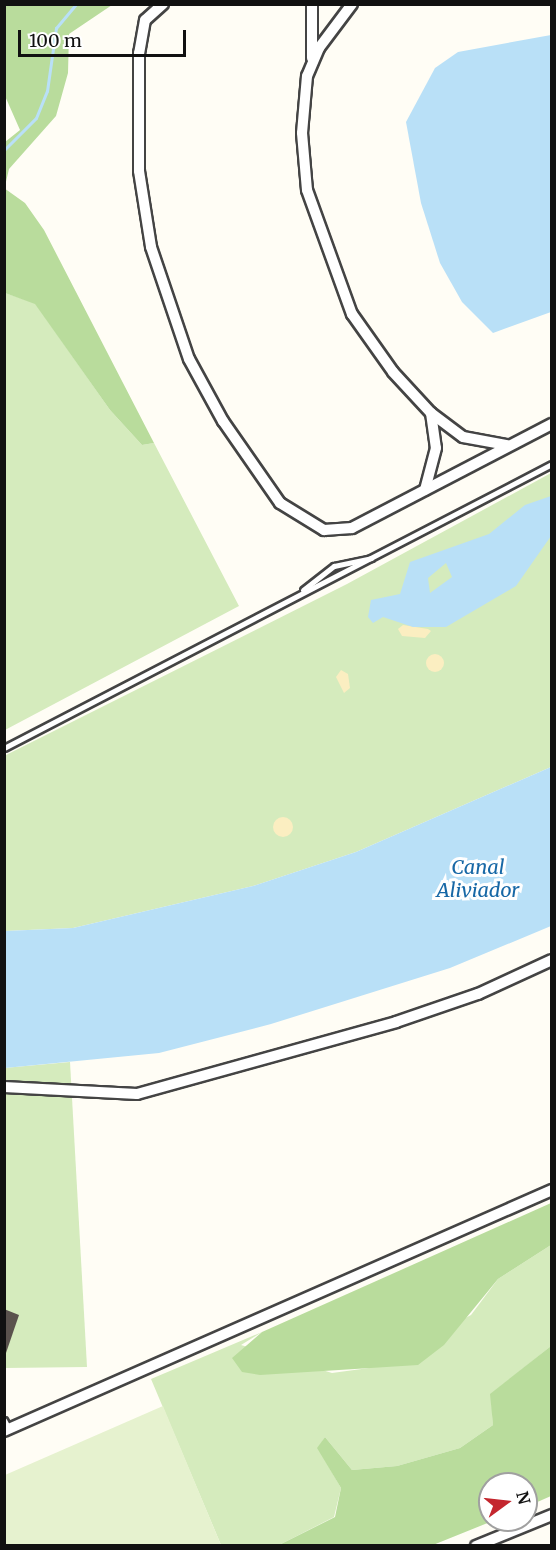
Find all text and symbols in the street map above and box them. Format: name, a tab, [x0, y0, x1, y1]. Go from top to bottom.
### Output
scale bar	[21, 18, 189, 56]
text: 100 m	[29, 29, 82, 52]
water label: Canal Aliviador	[437, 855, 519, 902]
north arrow	[478, 1472, 538, 1532]
text: N	[512, 1489, 535, 1507]

